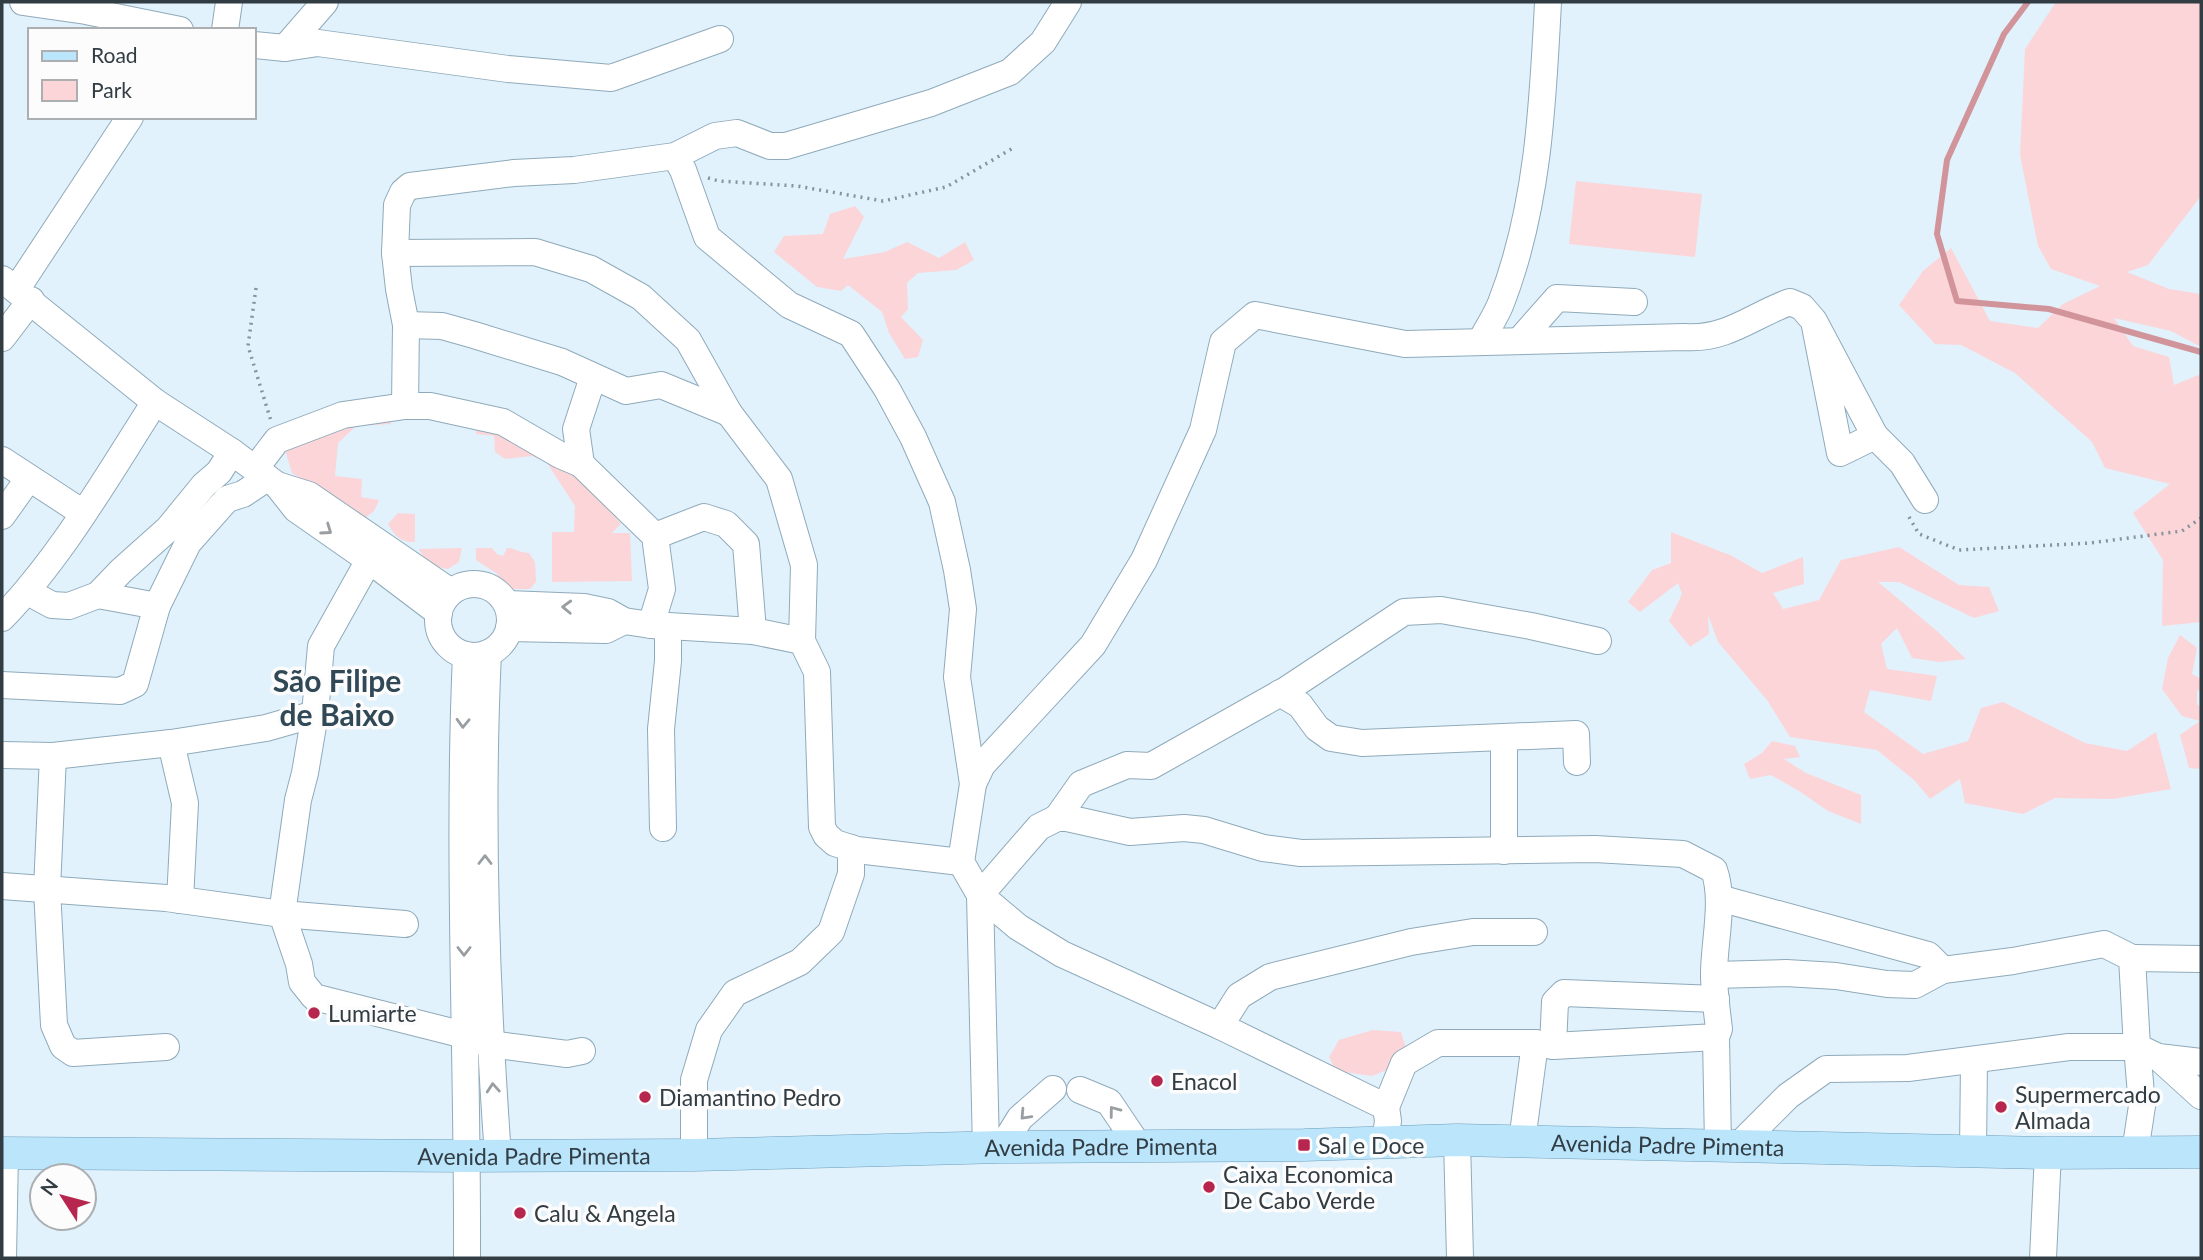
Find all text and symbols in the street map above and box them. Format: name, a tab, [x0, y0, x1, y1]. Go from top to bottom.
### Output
legend	[28, 28, 256, 119]
text: Road	[91, 42, 138, 67]
text: Park	[91, 77, 132, 102]
one-way arrow	[319, 522, 332, 534]
one-way arrow	[561, 599, 572, 614]
district label: São Filipe de Baixo	[273, 662, 401, 732]
one-way arrow	[455, 719, 471, 729]
one-way arrow	[477, 855, 493, 865]
one-way arrow	[456, 946, 472, 957]
place label: Lumiarte	[328, 999, 417, 1027]
marker: Lumiarte	[306, 1005, 322, 1021]
place label: Enacol	[1171, 1067, 1237, 1095]
marker: Enacol	[1149, 1073, 1165, 1089]
place label: Supermercado Almada	[2015, 1080, 2161, 1134]
one-way arrow	[486, 1082, 501, 1093]
place label: Diamantino Pedro	[659, 1083, 841, 1111]
marker: Diamantino Pedro	[637, 1089, 653, 1105]
marker: Supermercado Almada	[1993, 1099, 2009, 1115]
one-way arrow	[1110, 1106, 1122, 1119]
one-way arrow	[1020, 1107, 1033, 1120]
street label: Avenida Padre Pimenta	[1551, 1128, 1785, 1161]
place label: Sal e Doce	[1318, 1131, 1424, 1159]
street label: Avenida Padre Pimenta	[984, 1132, 1218, 1161]
marker: Sal e Doce	[1296, 1137, 1312, 1153]
street label: Avenida Padre Pimenta	[417, 1141, 651, 1170]
place label: Caixa Economica De Cabo Verde	[1223, 1160, 1393, 1214]
north arrow	[28, 1162, 98, 1232]
text: N	[35, 1174, 62, 1199]
marker: Caixa Economica De Cabo Verde	[1201, 1179, 1217, 1195]
place label: Calu & Angela	[534, 1199, 676, 1227]
marker: Calu & Angela	[512, 1205, 528, 1221]

